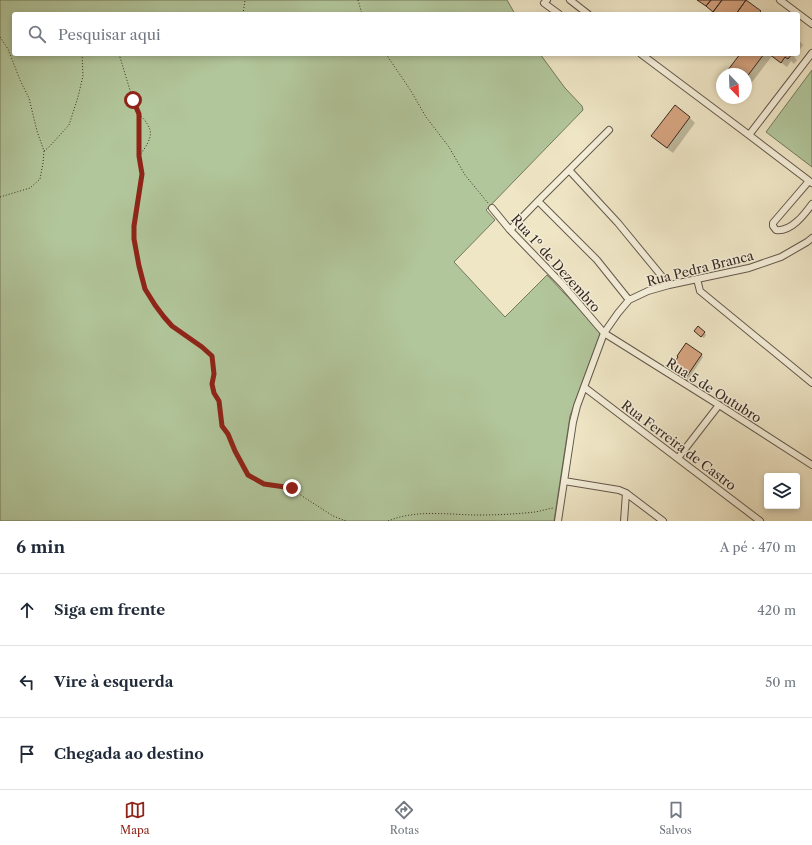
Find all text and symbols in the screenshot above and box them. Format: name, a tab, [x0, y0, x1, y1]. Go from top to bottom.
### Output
search box	[12, 12, 800, 56]
icon: search	[26, 23, 48, 45]
text: Pesquisar aqui	[58, 25, 161, 44]
north arrow	[716, 68, 752, 104]
route start	[124, 91, 142, 109]
street label: Rua 1º de Dezembro	[508, 211, 604, 315]
street label: Rua Pedra Branca	[645, 247, 755, 289]
street label: Rua 5 de Outubro	[663, 354, 765, 426]
street label: Rua Ferreira de Castro	[618, 397, 740, 493]
map controls	[764, 473, 800, 509]
button: layers	[764, 473, 800, 509]
route end	[283, 479, 301, 497]
text: 6 min	[16, 537, 65, 557]
text: A pé · 470 m	[720, 539, 796, 555]
icon: ahead	[16, 599, 38, 621]
text: Siga em frente	[54, 600, 165, 619]
text: 420 m	[757, 602, 796, 618]
icon: left	[16, 671, 38, 693]
text: Vire à esquerda	[54, 672, 173, 691]
text: 50 m	[765, 674, 796, 690]
icon: arrive	[16, 743, 38, 765]
text: Chegada ao destino	[54, 744, 204, 763]
tab: Mapa	[120, 799, 150, 837]
tab: Rotas	[390, 799, 419, 837]
tab: Salvos	[659, 799, 692, 837]

